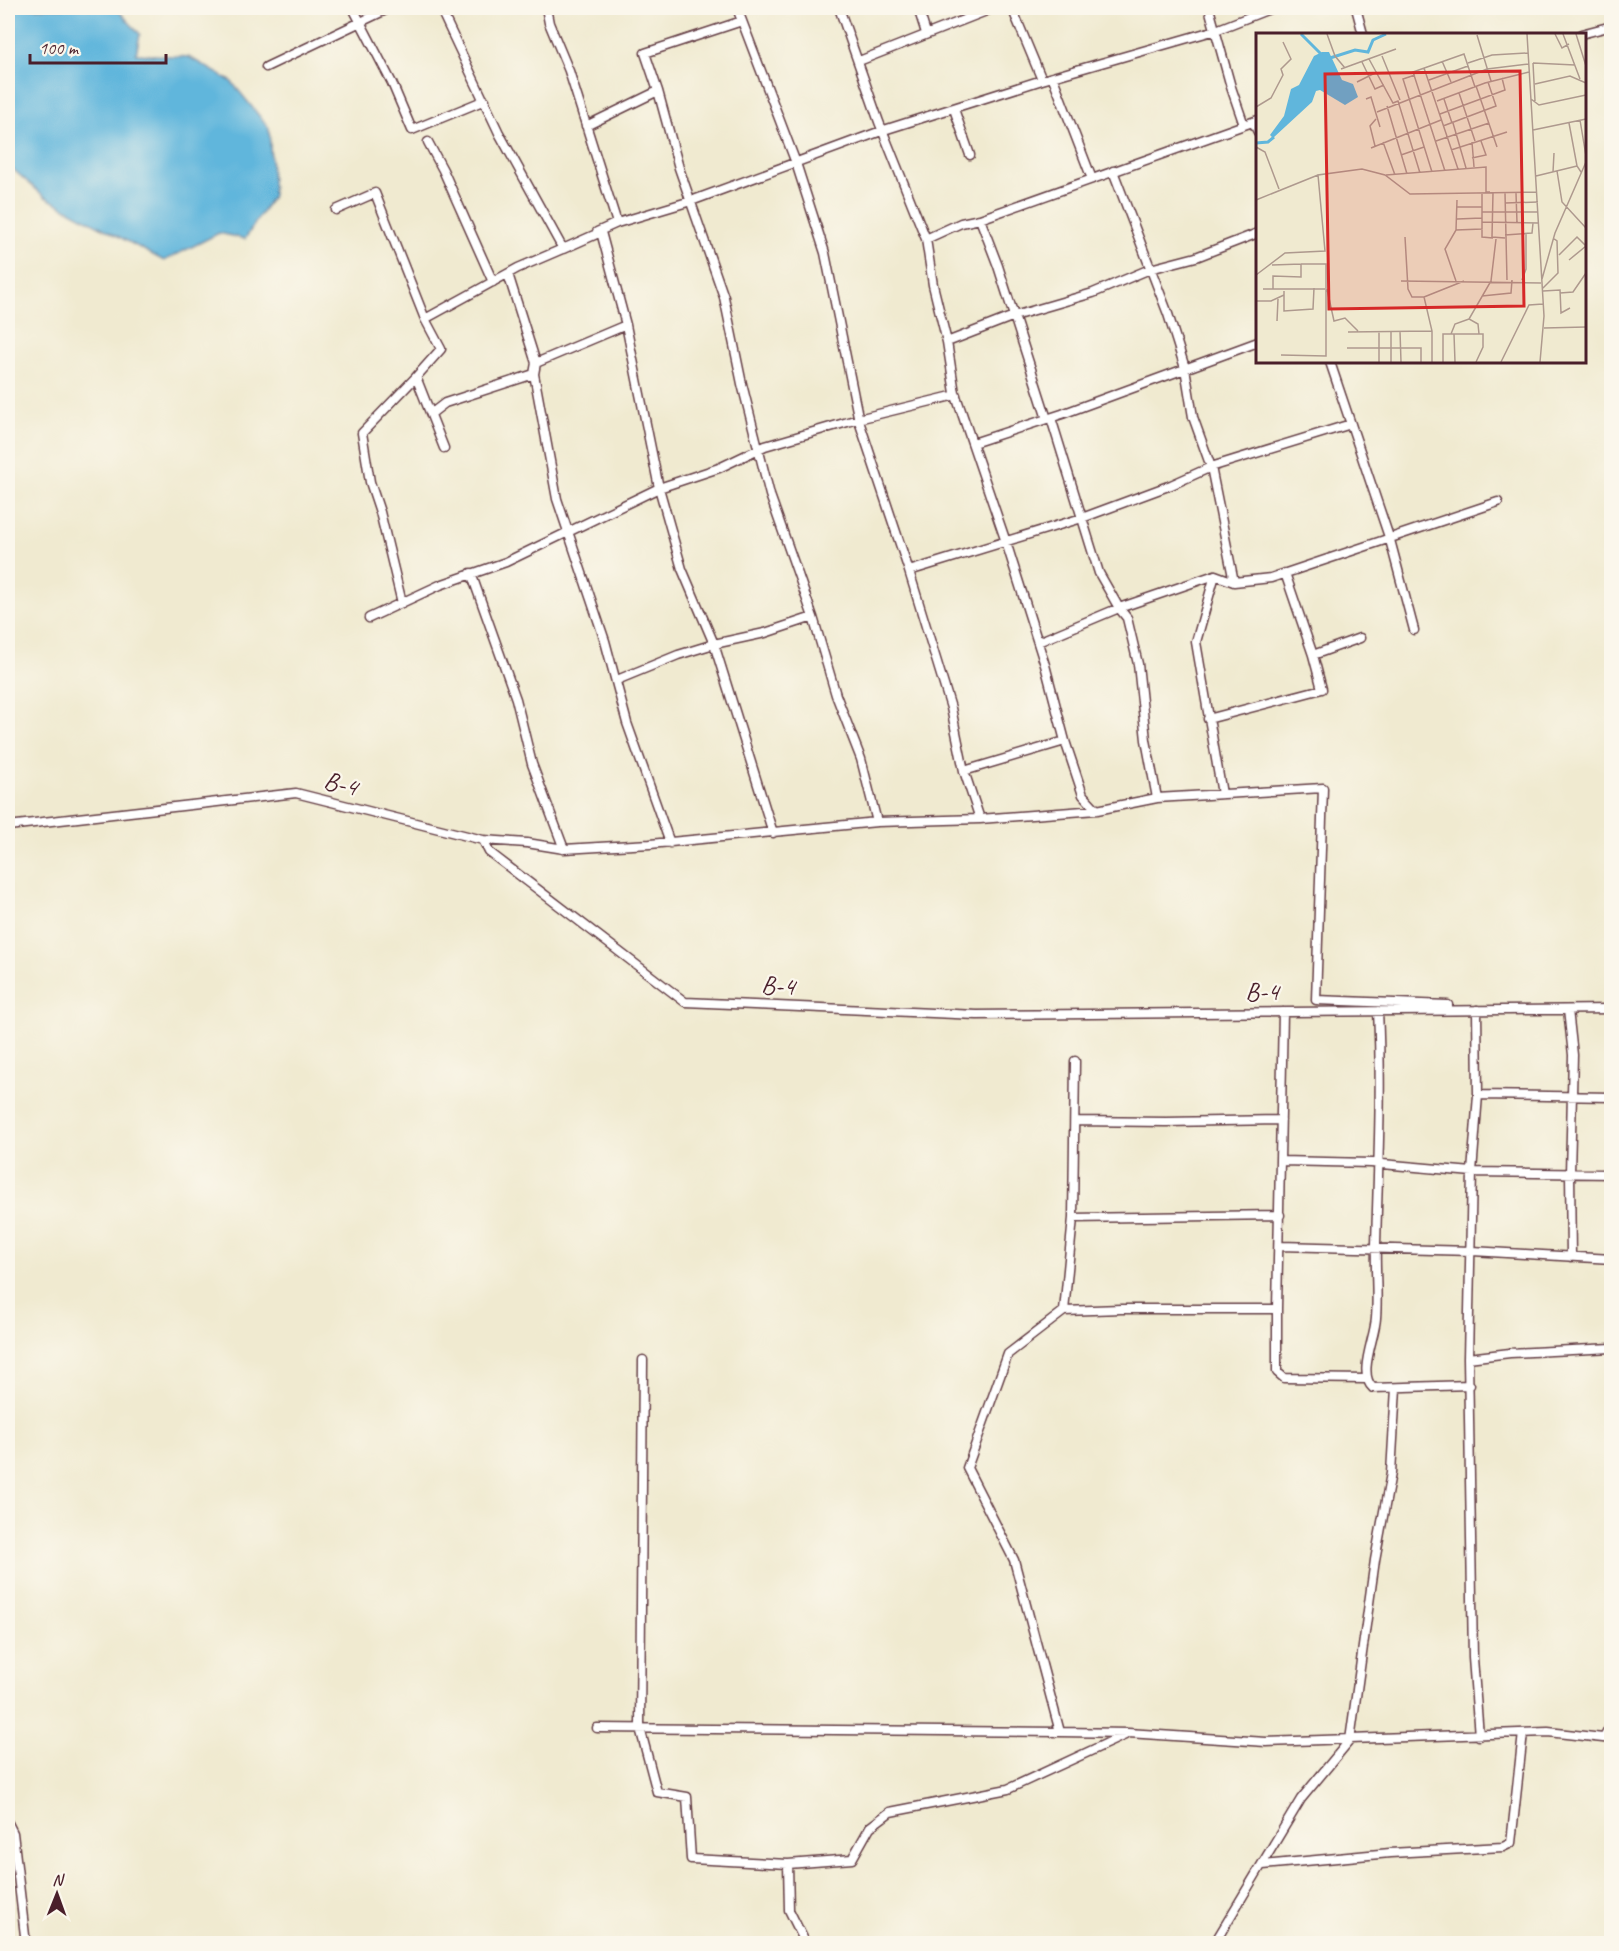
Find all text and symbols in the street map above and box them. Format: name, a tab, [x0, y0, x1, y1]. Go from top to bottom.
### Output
scale bar	[30, 27, 166, 65]
inset map	[1256, 33, 1586, 363]
text: 100 m	[39, 37, 80, 59]
street label: B-4	[321, 763, 363, 804]
street label: B-4	[760, 968, 798, 1003]
street label: B-4	[1245, 975, 1281, 1008]
north arrow	[27, 1864, 87, 1924]
text: N	[52, 1870, 65, 1890]

